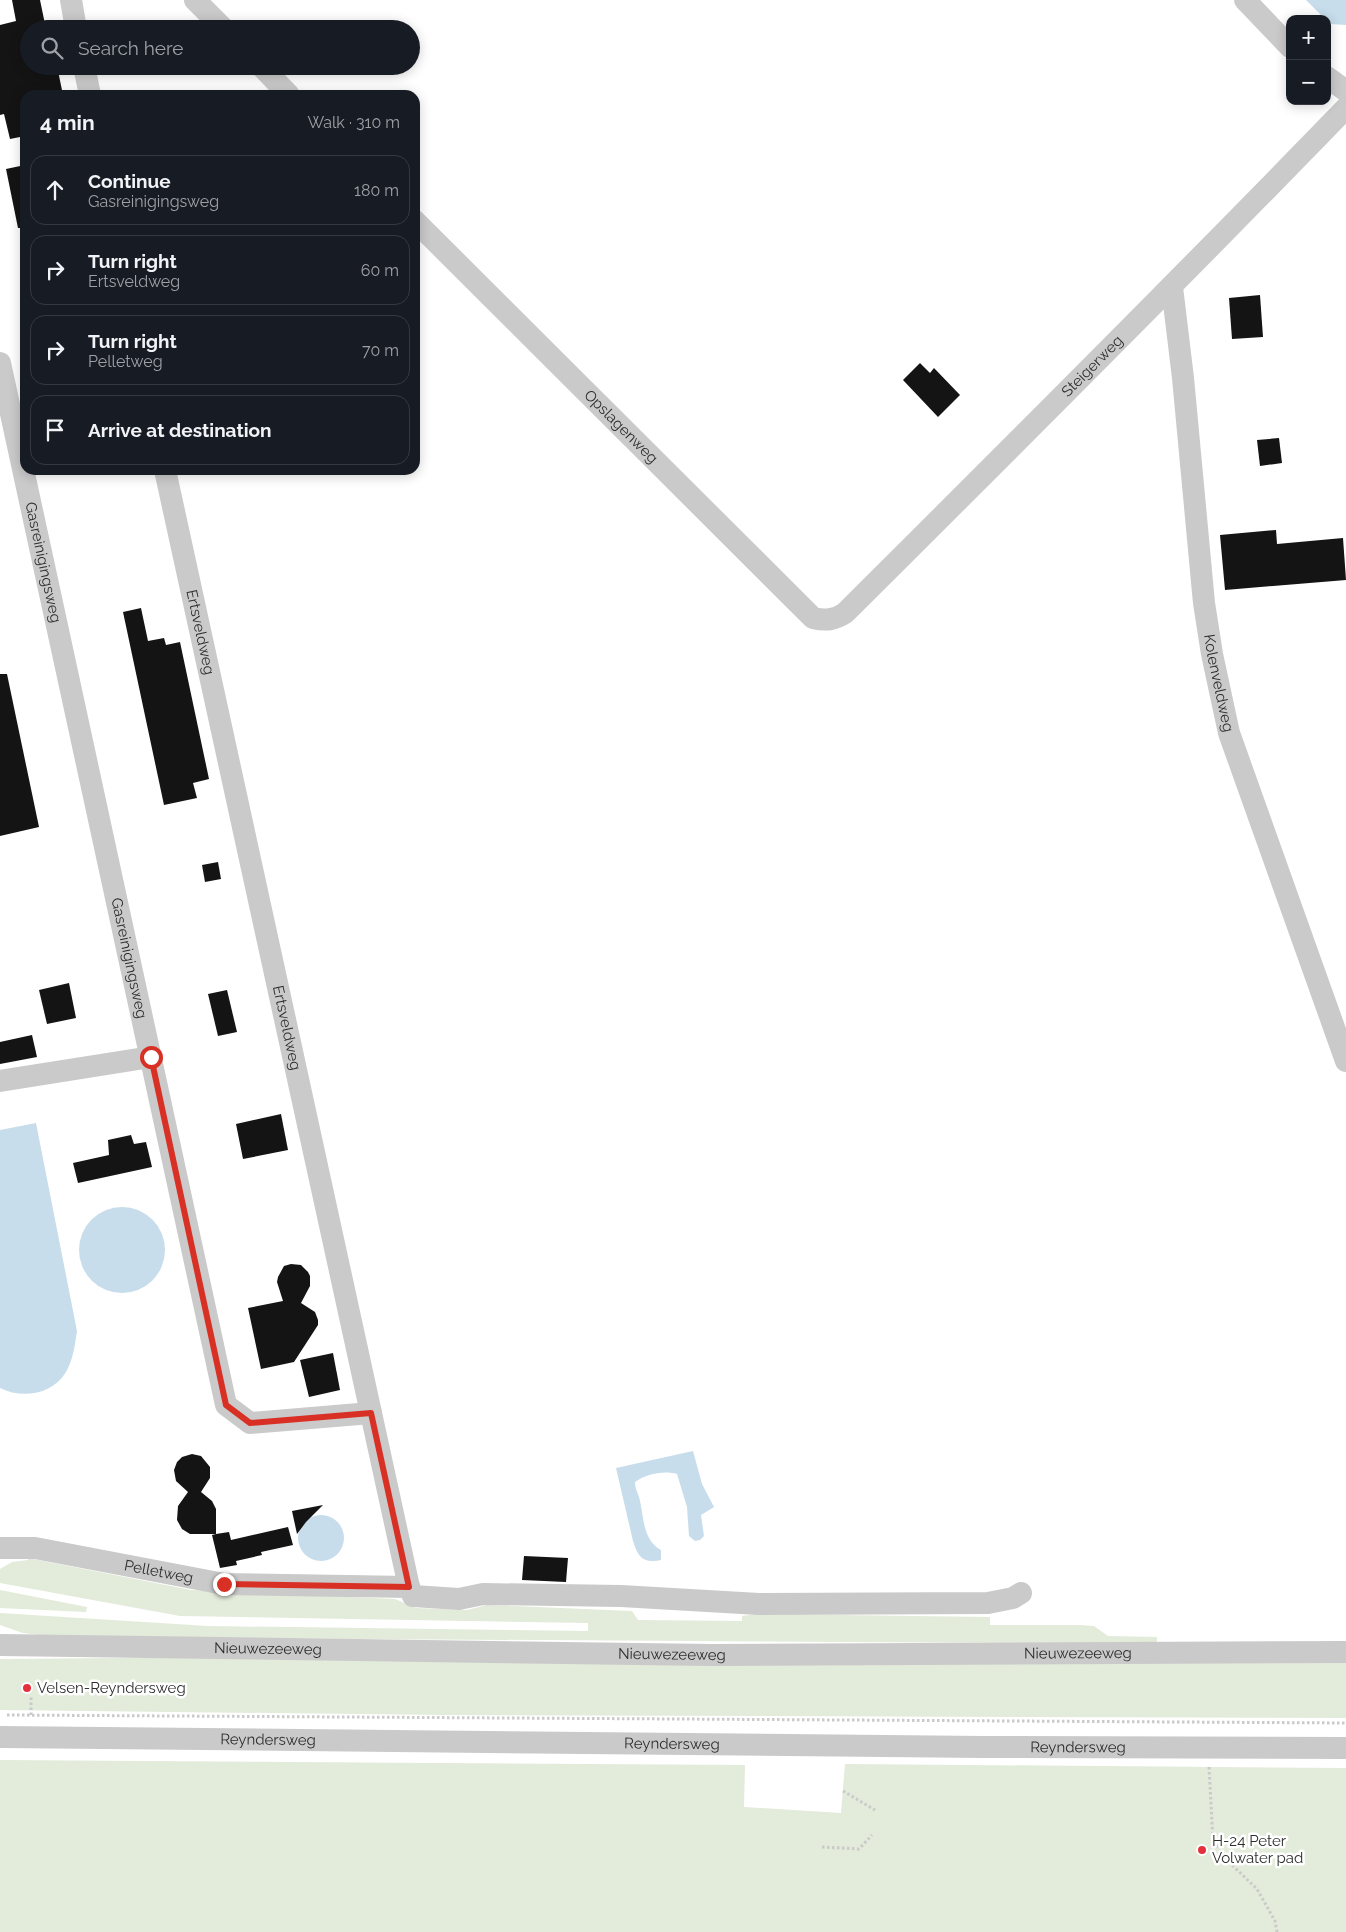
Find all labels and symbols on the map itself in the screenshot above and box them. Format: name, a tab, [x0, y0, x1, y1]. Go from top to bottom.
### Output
street label: Steigerweg	[1058, 332, 1127, 401]
street label: Opslagenweg	[580, 386, 662, 467]
street label: Gasreinigingsweg	[21, 500, 65, 624]
street label: Ertsveldweg	[182, 588, 218, 676]
street label: Kolenveldweg	[1200, 633, 1238, 734]
street label: Gasreinigingsweg	[107, 896, 151, 1020]
street label: Ertsveldweg	[269, 984, 305, 1072]
route start	[140, 1046, 163, 1069]
street label: Pelletweg	[123, 1556, 195, 1587]
route end	[213, 1573, 236, 1596]
street label: Nieuwezeeweg	[214, 1639, 322, 1659]
street label: Nieuwezeeweg	[1024, 1644, 1132, 1663]
street label: Nieuwezeeweg	[618, 1645, 726, 1664]
place label: Velsen-Reyndersweg	[37, 1679, 186, 1697]
marker: Velsen-Reyndersweg	[21, 1682, 33, 1694]
street label: Reyndersweg	[220, 1730, 316, 1749]
street label: Reyndersweg	[624, 1734, 720, 1753]
street label: Reyndersweg	[1030, 1738, 1126, 1756]
place label: H-24 Peter Volwater pad	[1212, 1832, 1303, 1867]
marker: H-24 Peter Volwater pad	[1196, 1844, 1208, 1856]

